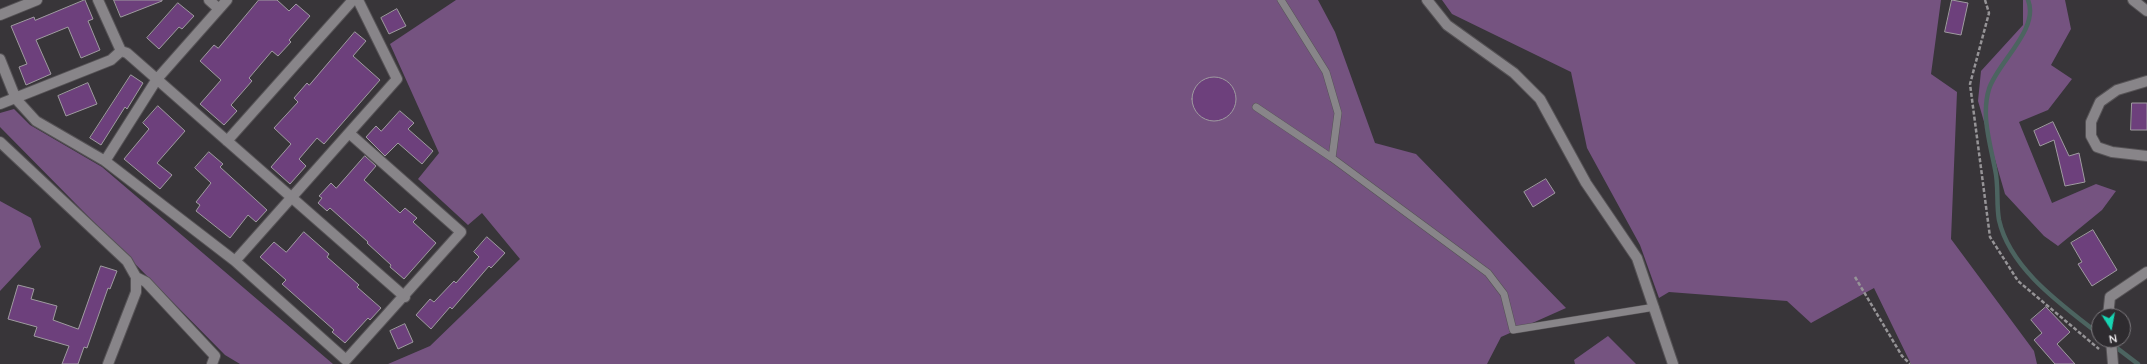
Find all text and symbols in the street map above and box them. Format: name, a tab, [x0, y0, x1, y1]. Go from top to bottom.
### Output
north arrow	[2091, 308, 2131, 348]
text: N	[2108, 331, 2118, 346]

